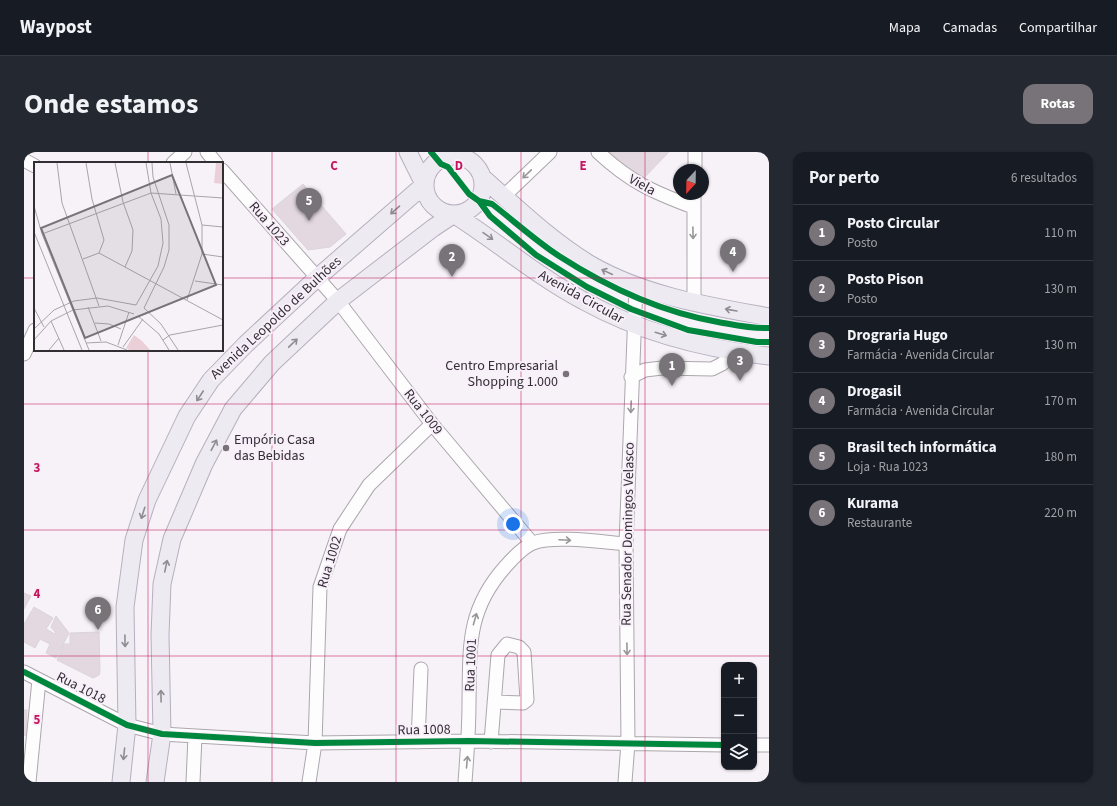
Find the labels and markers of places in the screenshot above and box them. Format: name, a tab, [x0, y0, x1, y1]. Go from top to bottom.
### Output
pin: 5	[296, 188, 322, 221]
pin: 4	[720, 239, 746, 272]
pin: 2	[439, 244, 465, 277]
pin: 3	[727, 348, 753, 381]
pin: 1	[659, 353, 685, 386]
place label: Centro Empresarial Shopping 1.000	[445, 356, 558, 392]
marker: Centro Empresarial Shopping 1.000	[561, 369, 571, 379]
place label: Empório Casa das Bebidas	[234, 430, 315, 466]
marker: Empório Casa das Bebidas	[221, 443, 231, 453]
pin: 6	[85, 597, 111, 630]

